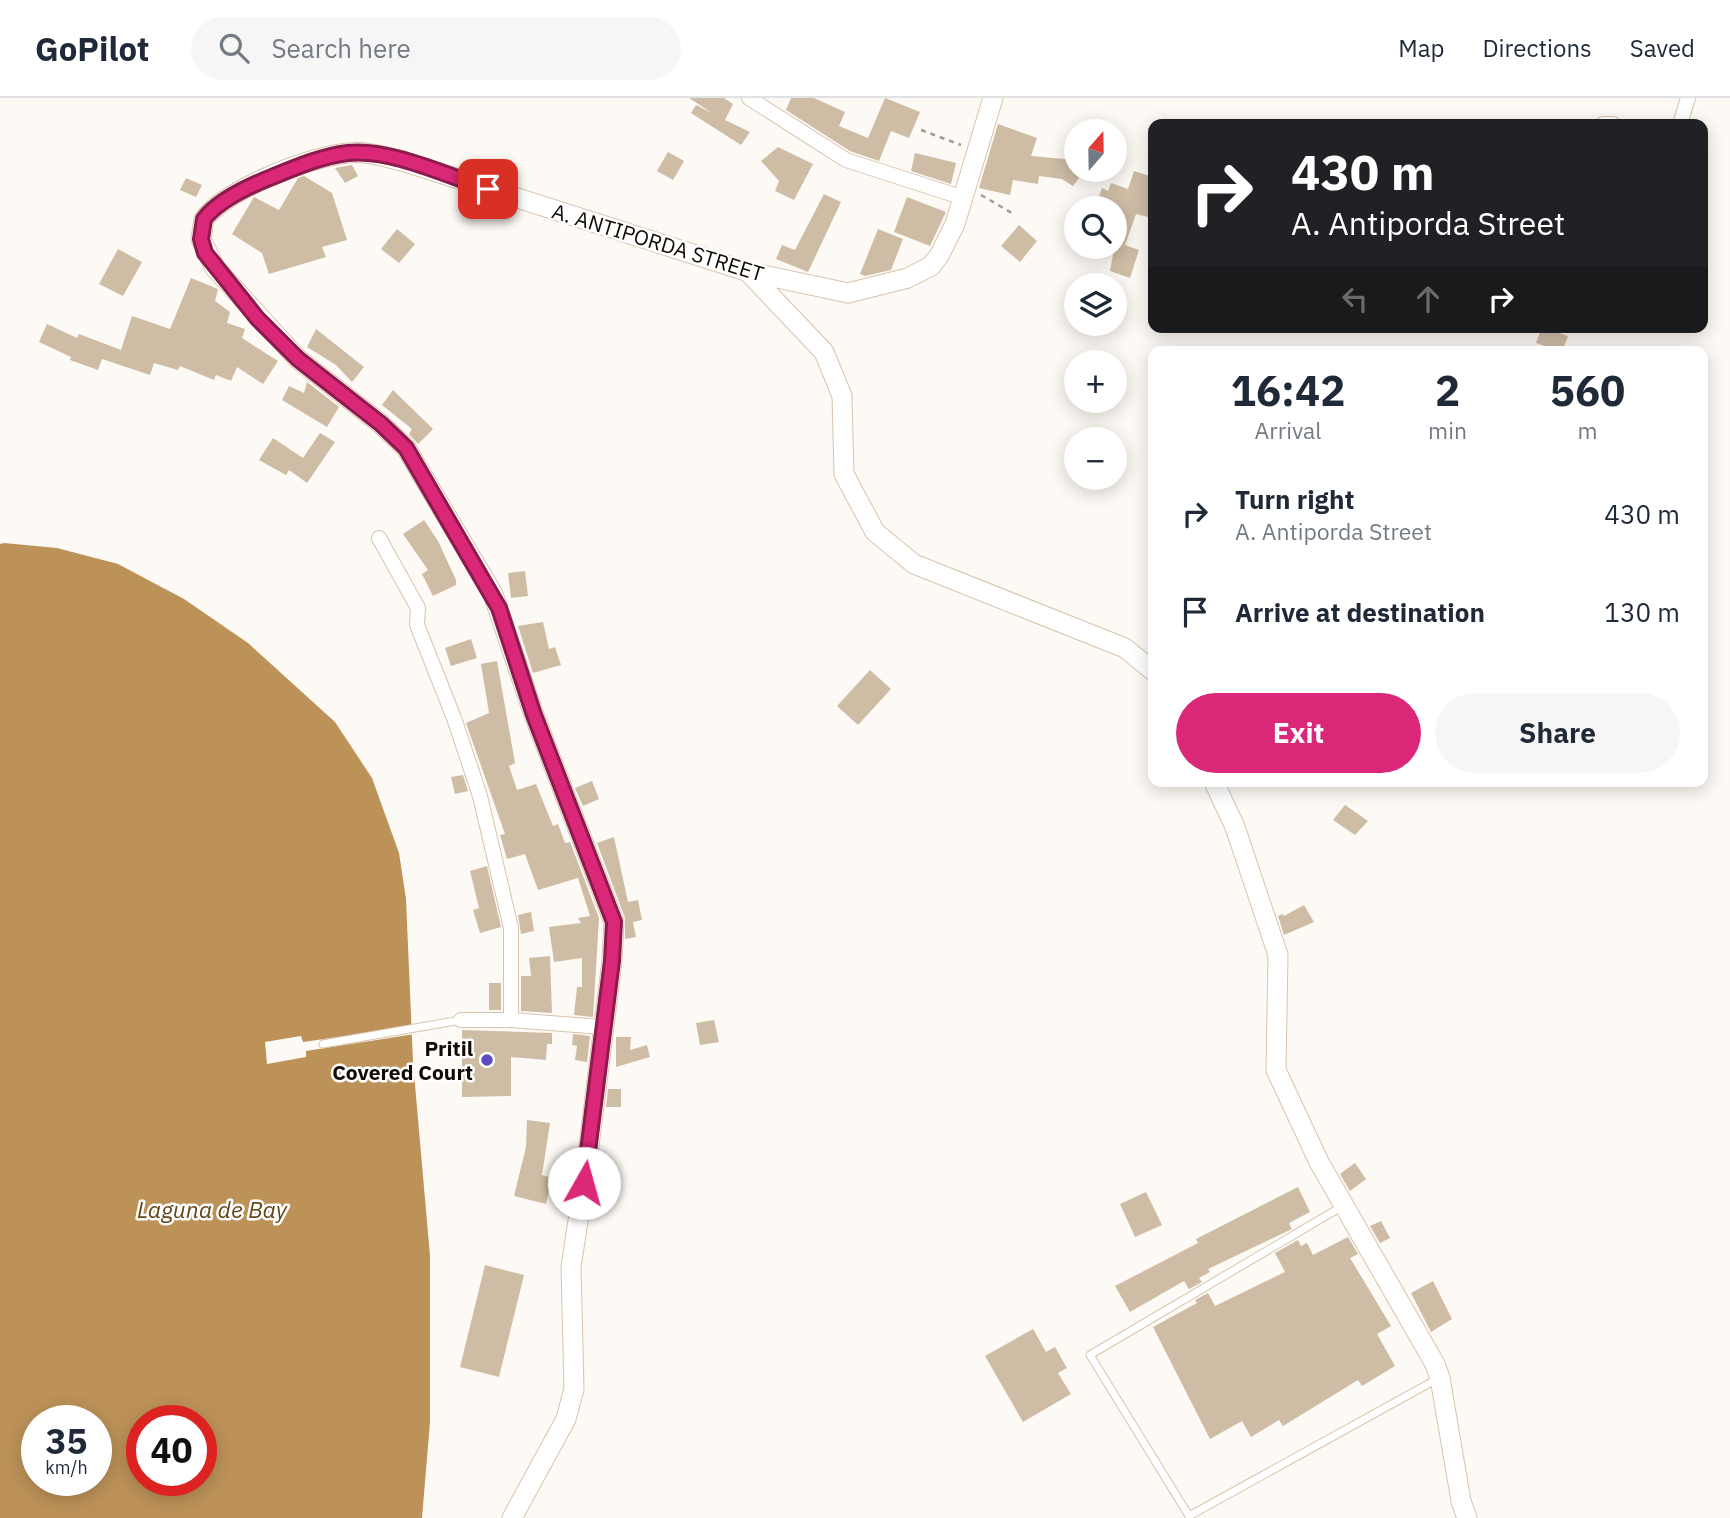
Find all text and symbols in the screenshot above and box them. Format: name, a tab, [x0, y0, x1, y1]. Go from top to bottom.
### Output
search box	[191, 17, 681, 80]
text: GoPilot	[35, 27, 149, 70]
icon: search	[215, 29, 253, 67]
text: Search here	[271, 31, 411, 65]
text: Map	[1398, 32, 1444, 64]
text: Directions	[1482, 32, 1592, 64]
text: Saved	[1630, 32, 1695, 64]
north arrow	[1064, 119, 1127, 182]
map controls	[1064, 119, 1127, 490]
text: 430 m	[1291, 140, 1435, 203]
icon: right	[1176, 147, 1267, 238]
pin	[458, 159, 518, 219]
icon: arrive	[469, 170, 507, 208]
street label: A. ANTIPORDA STREET	[549, 196, 767, 288]
button: search	[1064, 196, 1127, 259]
text: A. Antiporda Street	[1291, 202, 1565, 244]
button: layers	[1064, 273, 1127, 336]
icon: left	[1336, 280, 1374, 318]
icon: ahead	[1409, 280, 1447, 318]
icon: right	[1482, 280, 1520, 318]
button: +	[1064, 350, 1127, 413]
text: 16:42	[1231, 363, 1345, 418]
text: 2	[1435, 363, 1460, 418]
text: 560	[1550, 363, 1625, 418]
text: Arrival	[1255, 415, 1322, 445]
text: min	[1428, 415, 1467, 445]
text: m	[1577, 415, 1598, 445]
button: −	[1064, 427, 1127, 490]
text: Turn right	[1235, 482, 1354, 516]
icon: right	[1176, 495, 1214, 533]
text: 430 m	[1604, 497, 1680, 531]
text: A. Antiporda Street	[1235, 516, 1432, 546]
icon: arrive	[1176, 593, 1214, 631]
text: Arrive at destination	[1235, 595, 1485, 629]
text: 130 m	[1604, 595, 1680, 629]
button: Exit	[1176, 693, 1421, 773]
button: Share	[1435, 693, 1680, 773]
place label: Pritil Covered Court	[332, 1034, 473, 1086]
marker: Pritil Covered Court	[479, 1052, 495, 1068]
position arrow	[547, 1146, 621, 1220]
water label: Laguna de Bay	[137, 1194, 288, 1224]
speed limit sign: 40	[126, 1405, 217, 1496]
text: 35	[45, 1418, 88, 1464]
text: km/h	[45, 1456, 88, 1479]

